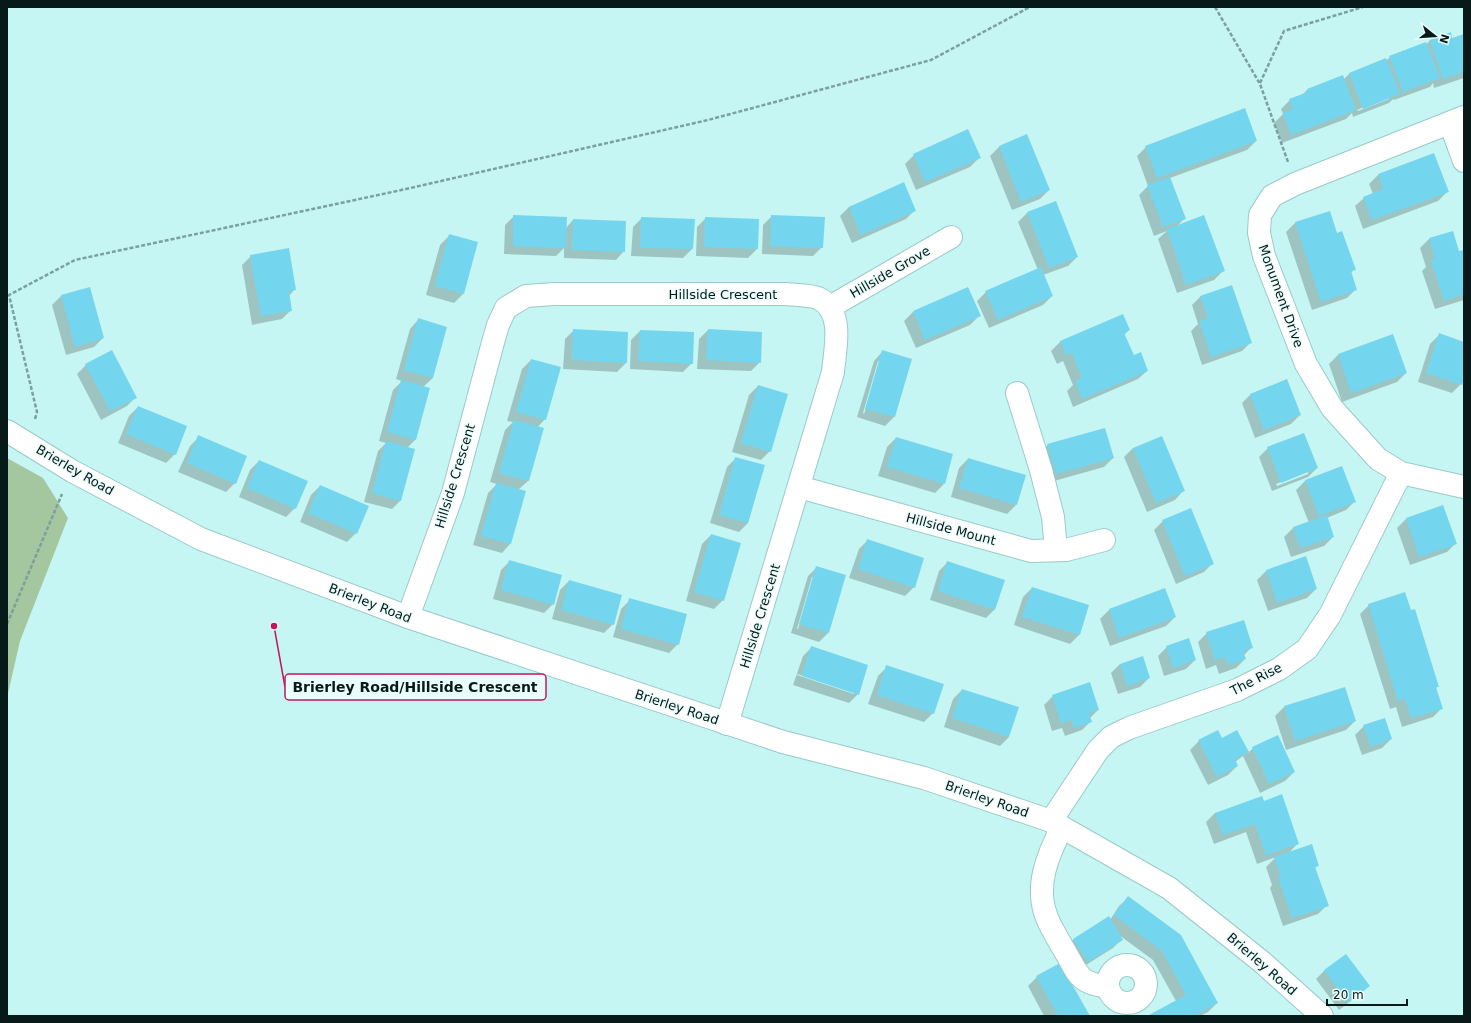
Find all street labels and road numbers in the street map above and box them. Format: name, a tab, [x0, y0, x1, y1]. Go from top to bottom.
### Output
street label: Monument Drive	[1255, 242, 1307, 350]
street label: Hillside Grove	[847, 243, 933, 301]
street label: Hillside Crescent	[669, 287, 777, 302]
street label: Hillside Crescent	[432, 422, 478, 530]
street label: Brierley Road	[33, 442, 117, 498]
street label: Hillside Mount	[905, 510, 997, 548]
street label: Hillside Crescent	[737, 562, 783, 670]
street label: Brierley Road	[327, 580, 413, 626]
street label: The Rise	[1227, 660, 1284, 699]
street label: Brierley Road	[633, 686, 721, 728]
street label: Brierley Road	[943, 778, 1031, 820]
street label: Brierley Road	[1224, 930, 1300, 998]

